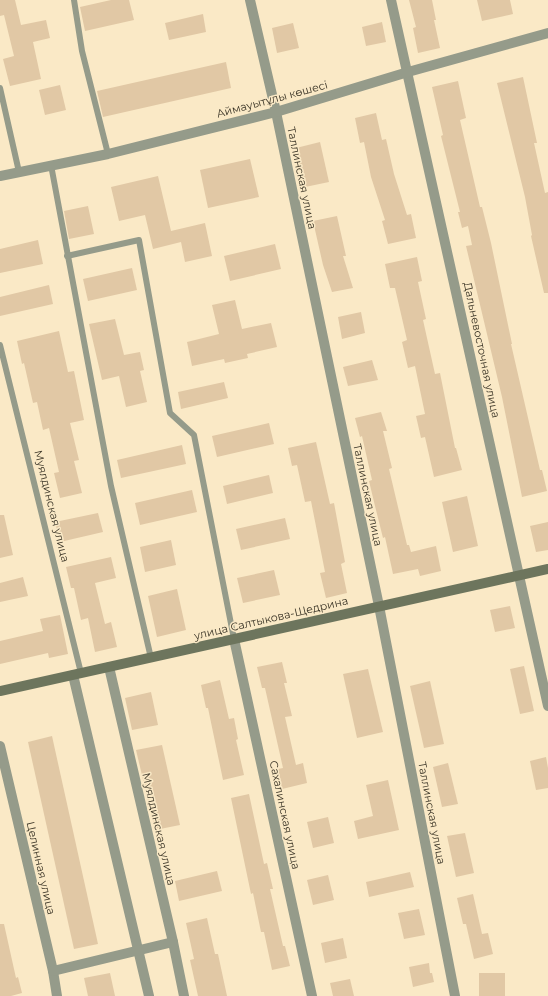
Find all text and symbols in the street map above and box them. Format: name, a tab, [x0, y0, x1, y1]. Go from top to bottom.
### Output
street label: Аймауытұлы көшесі	[215, 77, 329, 121]
street label: Таллинская улица	[284, 126, 320, 230]
street label: Дальневосточная улица	[461, 281, 503, 419]
street label: Таллинская улица	[350, 443, 386, 547]
street label: Муялдинская улица	[31, 448, 73, 564]
street label: улица Салтыкова-Щедрина	[192, 593, 349, 643]
street label: Сахалинская улица	[267, 759, 303, 871]
street label: Таллинская улица	[415, 760, 449, 866]
street label: Муялдинская улица	[139, 771, 179, 887]
street label: Целинная улица	[23, 820, 59, 916]

